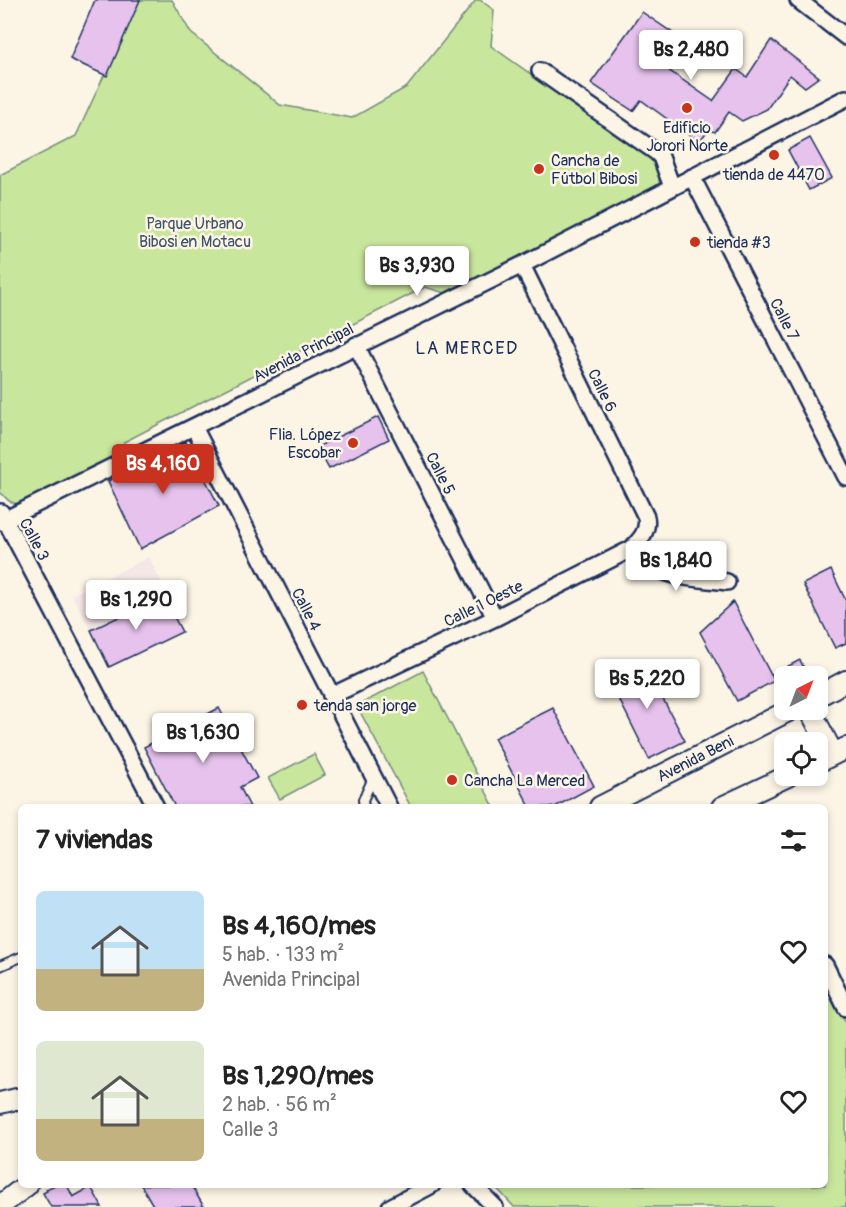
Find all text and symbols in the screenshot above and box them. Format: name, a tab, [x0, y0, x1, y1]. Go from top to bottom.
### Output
pin: Bs 2,480	[629, 30, 753, 81]
text: Bs 2,480	[653, 37, 729, 62]
marker: Edificio Jorori Norte	[680, 101, 694, 115]
place label: Edificio Jorori Norte	[646, 118, 728, 156]
marker: tienda de 4470	[767, 148, 781, 162]
place label: Cancha de Fútbol Bibosi	[551, 151, 638, 189]
marker: Cancha de Fútbol Bibosi	[532, 162, 546, 176]
place label: tienda de 4470	[722, 165, 825, 185]
park label: Parque Urbano Bibosi en Motacu	[139, 214, 251, 252]
place label: tienda #3	[706, 233, 771, 253]
marker: tienda #3	[688, 235, 702, 249]
pin: Bs 3,930	[355, 246, 479, 297]
text: Bs 3,930	[379, 253, 455, 278]
street label: Calle 7	[765, 295, 803, 344]
street label: Avenida Principal	[250, 319, 357, 387]
district label: LA MERCED	[415, 337, 519, 360]
street label: Calle 6	[583, 366, 621, 415]
place label: Flia. López Escobar	[269, 425, 341, 463]
marker: Flia. López Escobar	[346, 436, 360, 450]
pin: Bs 4,160	[101, 444, 225, 495]
street label: Calle 5	[421, 449, 459, 498]
text: Bs 4,160	[126, 451, 200, 476]
street label: Calle 3	[15, 515, 54, 564]
pin: Bs 1,840	[614, 541, 738, 592]
text: Bs 1,840	[640, 548, 712, 573]
street label: Calle 1 Oeste	[441, 576, 526, 632]
pin: Bs 1,290	[74, 580, 198, 631]
street label: Calle 4	[287, 585, 325, 634]
text: Bs 1,290	[100, 587, 172, 612]
pin: Bs 5,220	[585, 659, 709, 710]
text: Bs 5,220	[609, 666, 685, 691]
north arrow	[774, 666, 828, 720]
map controls	[774, 666, 828, 786]
place label: tenda san jorge	[313, 696, 416, 716]
marker: tenda san jorge	[295, 698, 309, 712]
pin: Bs 1,630	[141, 713, 265, 764]
text: Bs 1,630	[166, 720, 240, 745]
street label: Avenida Beni	[654, 731, 737, 787]
button: locate	[774, 732, 828, 786]
place label: Cancha La Merced	[464, 771, 585, 791]
marker: Cancha La Merced	[445, 773, 459, 787]
text: 7 viviendas	[36, 824, 152, 856]
icon: filters	[777, 824, 810, 857]
text: Bs 4,160/mes	[222, 910, 376, 942]
icon: home	[84, 915, 156, 987]
icon: heart	[777, 935, 810, 968]
text: 5 hab. · 133 m²	[222, 942, 344, 967]
text: Avenida Principal	[222, 967, 360, 992]
text: Bs 1,290/mes	[222, 1060, 373, 1092]
icon: home	[84, 1065, 156, 1137]
icon: heart	[777, 1085, 810, 1118]
text: 2 hab. · 56 m²	[222, 1092, 337, 1117]
text: Calle 3	[222, 1117, 279, 1142]

